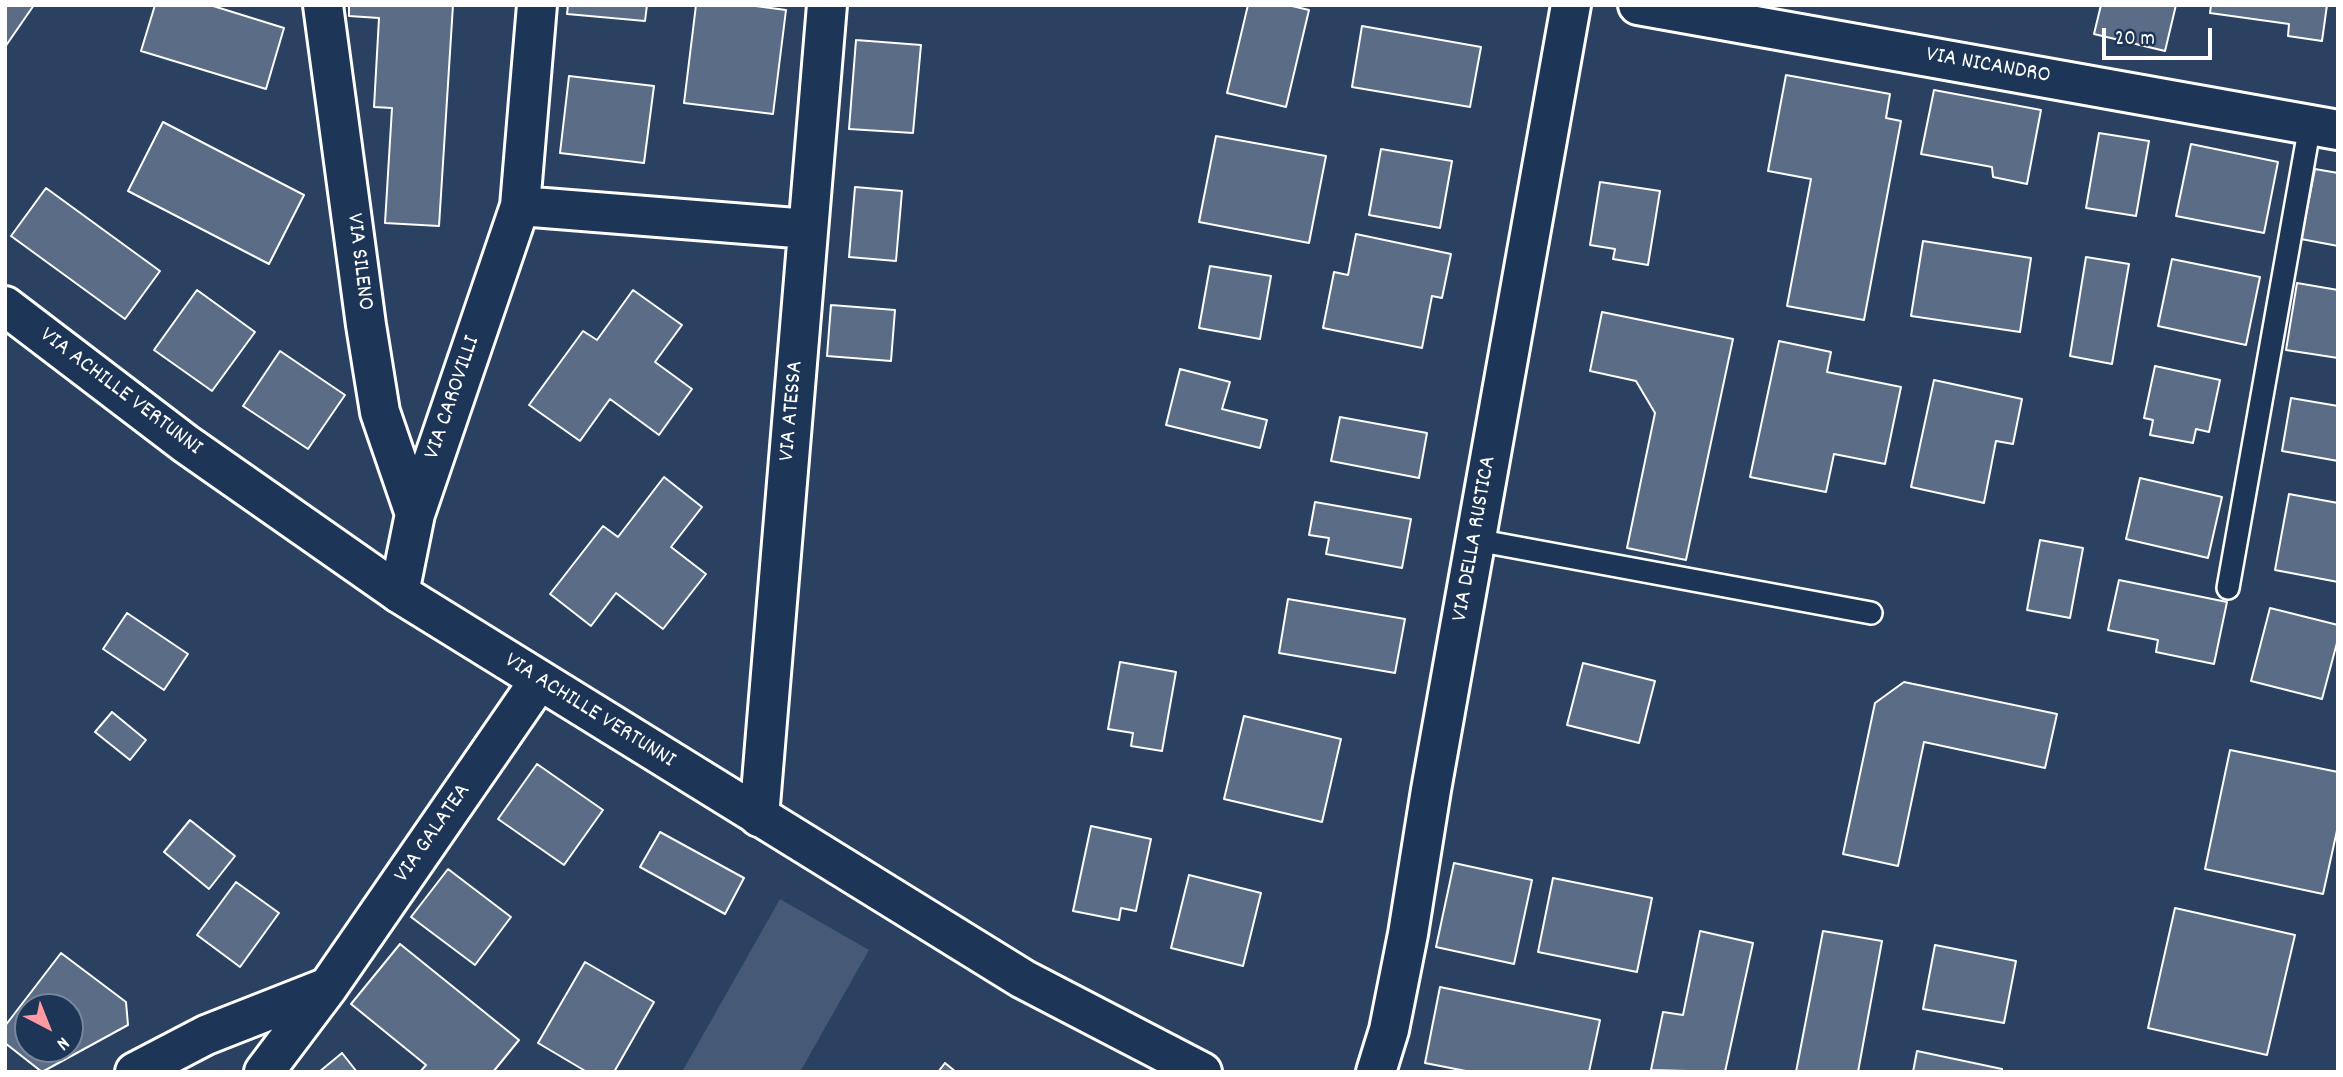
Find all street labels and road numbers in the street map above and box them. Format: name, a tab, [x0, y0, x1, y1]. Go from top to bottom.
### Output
street label: VIA NICANDRO	[1924, 42, 2052, 92]
street label: VIA SILENO	[338, 212, 378, 312]
street label: VIA ACHILLE VERTUNNI	[33, 323, 207, 463]
street label: VIA CAROVILLI	[420, 333, 488, 463]
street label: VIA ATESSA	[775, 359, 811, 463]
street label: VIA DELLA RUSTICA	[1448, 454, 1504, 624]
street label: VIA ACHILLE VERTUNNI	[498, 648, 680, 776]
street label: VIA GALATEA	[390, 779, 478, 889]

